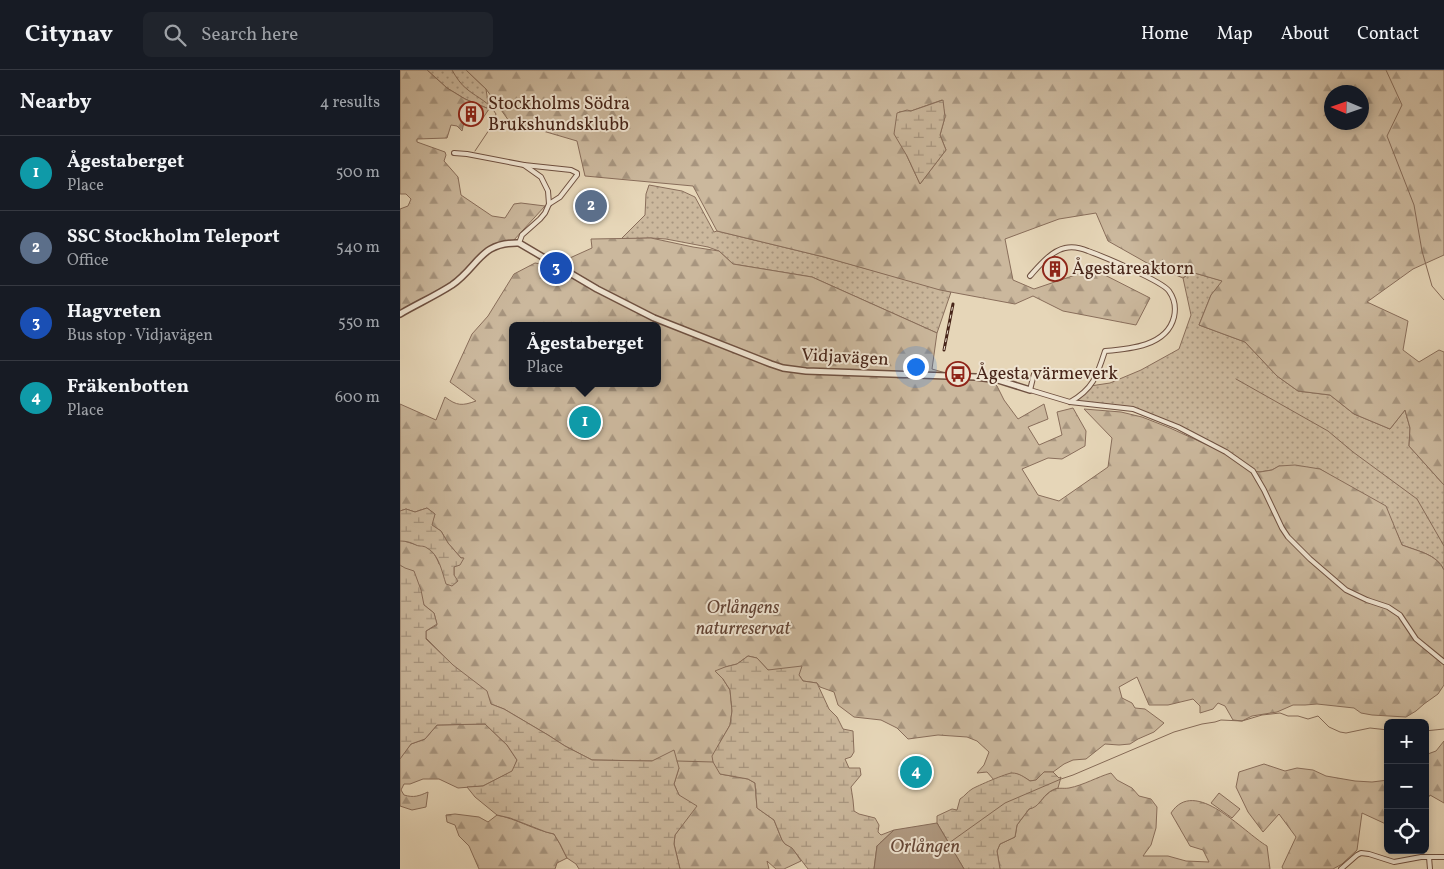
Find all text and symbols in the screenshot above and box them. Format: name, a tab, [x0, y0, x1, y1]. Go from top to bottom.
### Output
search box	[143, 12, 493, 57]
text: Citynav	[25, 18, 113, 52]
icon: search	[161, 21, 189, 49]
text: Search here	[201, 22, 298, 48]
text: Home	[1141, 22, 1189, 47]
text: Map	[1217, 22, 1253, 47]
text: About	[1281, 22, 1329, 47]
text: Contact	[1357, 22, 1419, 47]
north arrow	[1324, 85, 1369, 130]
text: Nearby	[20, 88, 91, 117]
text: 4 results	[320, 92, 380, 114]
place label: Stockholms Södra Brukshundsklubb	[488, 92, 630, 138]
building icon: Stockholms Södra Brukshundsklubb	[458, 101, 484, 127]
text: Ågestaberget	[67, 149, 184, 175]
text: 1	[33, 162, 39, 184]
text: 500 m	[336, 162, 380, 184]
text: Place	[67, 175, 104, 197]
pin: 2	[575, 187, 607, 225]
text: SSC Stockholm Teleport	[67, 224, 280, 250]
text: 2	[32, 237, 40, 259]
text: 540 m	[336, 237, 380, 259]
pin: 3	[540, 249, 572, 287]
text: Office	[67, 250, 109, 272]
building icon: Ågestareaktorn	[1042, 256, 1068, 282]
place label: Ågestareaktorn	[1072, 257, 1194, 282]
text: Hagvreten	[67, 299, 161, 325]
text: 3	[32, 312, 40, 334]
text: 550 m	[338, 312, 380, 334]
popup	[509, 322, 661, 387]
text: Bus stop · Vidjavägen	[67, 325, 213, 347]
text: Ågestaberget	[526, 331, 644, 357]
street label: Vidjavägen	[801, 343, 890, 373]
your location	[903, 354, 929, 380]
text: Place	[526, 357, 563, 379]
bus stop icon: Ågesta värmeverk	[945, 361, 971, 387]
place label: Ågesta värmeverk	[976, 362, 1118, 387]
text: Fräkenbotten	[67, 374, 189, 400]
text: 4	[31, 387, 41, 409]
text: 600 m	[335, 387, 380, 409]
text: Place	[67, 400, 104, 422]
pin: 1	[569, 403, 601, 441]
park label: Orlångens naturreservat	[696, 596, 791, 642]
map controls	[1384, 719, 1429, 854]
button: +	[1384, 719, 1429, 764]
pin: 4	[900, 753, 932, 791]
button: −	[1384, 764, 1429, 809]
button: locate	[1384, 809, 1429, 854]
water label: Orlången	[890, 834, 960, 860]

